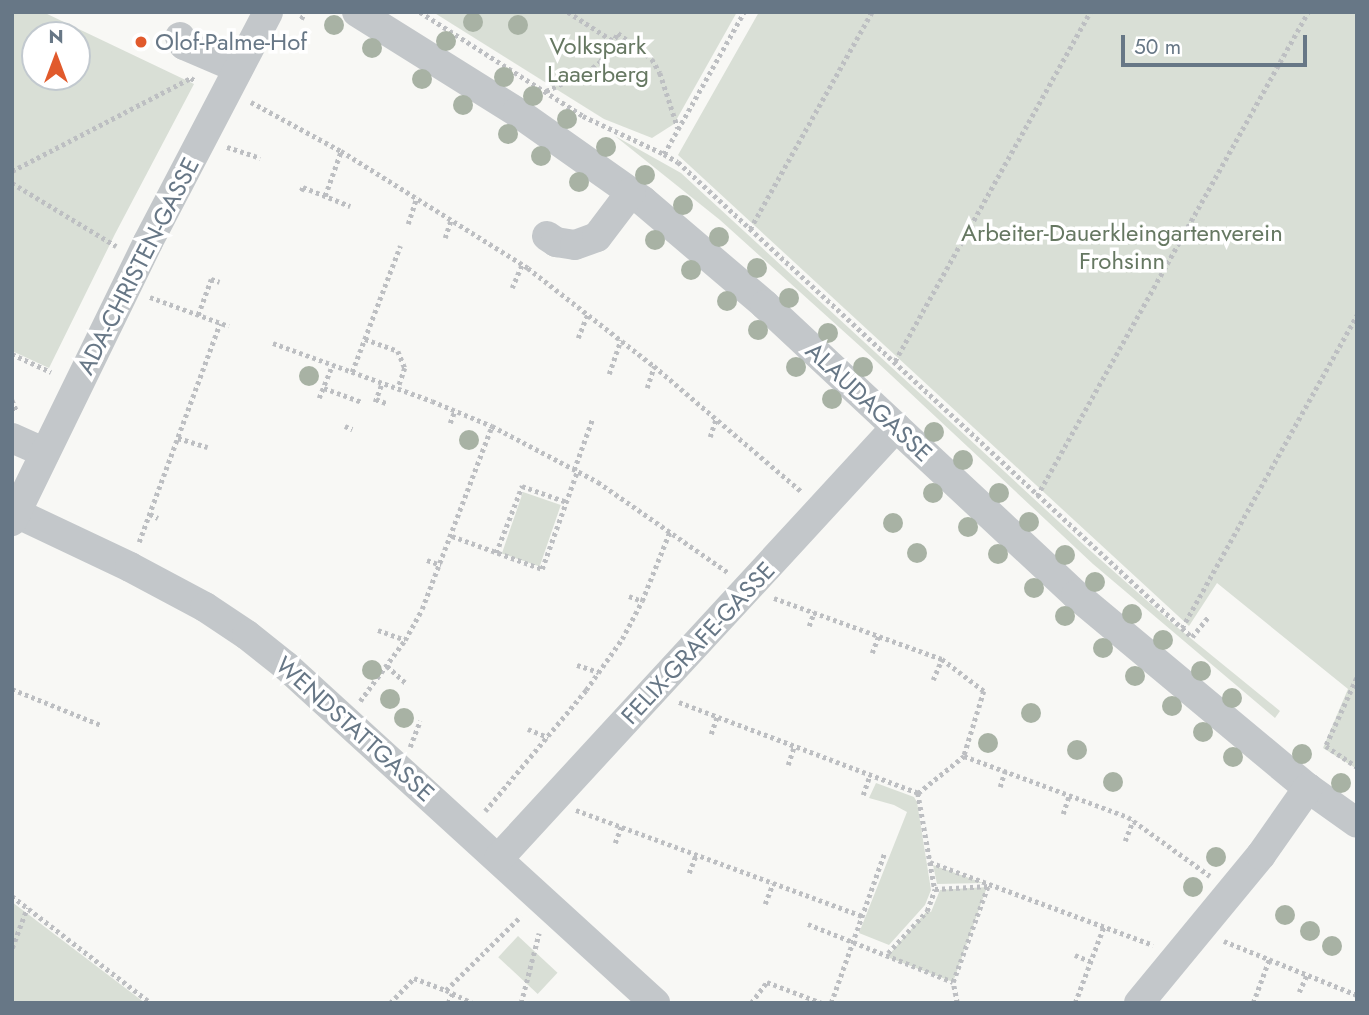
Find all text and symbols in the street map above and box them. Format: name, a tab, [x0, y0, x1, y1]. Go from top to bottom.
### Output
north arrow	[21, 21, 91, 91]
scale bar	[1124, 21, 1310, 65]
text: N	[48, 23, 64, 50]
place label: Olof-Palme-Hof	[155, 28, 307, 56]
park label: Volkspark Laaerberg	[547, 32, 649, 88]
text: 50 m	[1134, 32, 1181, 62]
marker: Olof-Palme-Hof	[133, 34, 149, 50]
street label: ADA-CHRISTEN-GASSE	[71, 153, 205, 379]
park label: Arbeiter-Dauerkleingartenverein Frohsinn	[961, 219, 1283, 275]
street label: ALAUDAGASSE	[800, 336, 938, 468]
street label: FELIX-GRAFE-GASSE	[615, 556, 781, 730]
street label: WENDSTATTGASSE	[270, 650, 440, 808]

